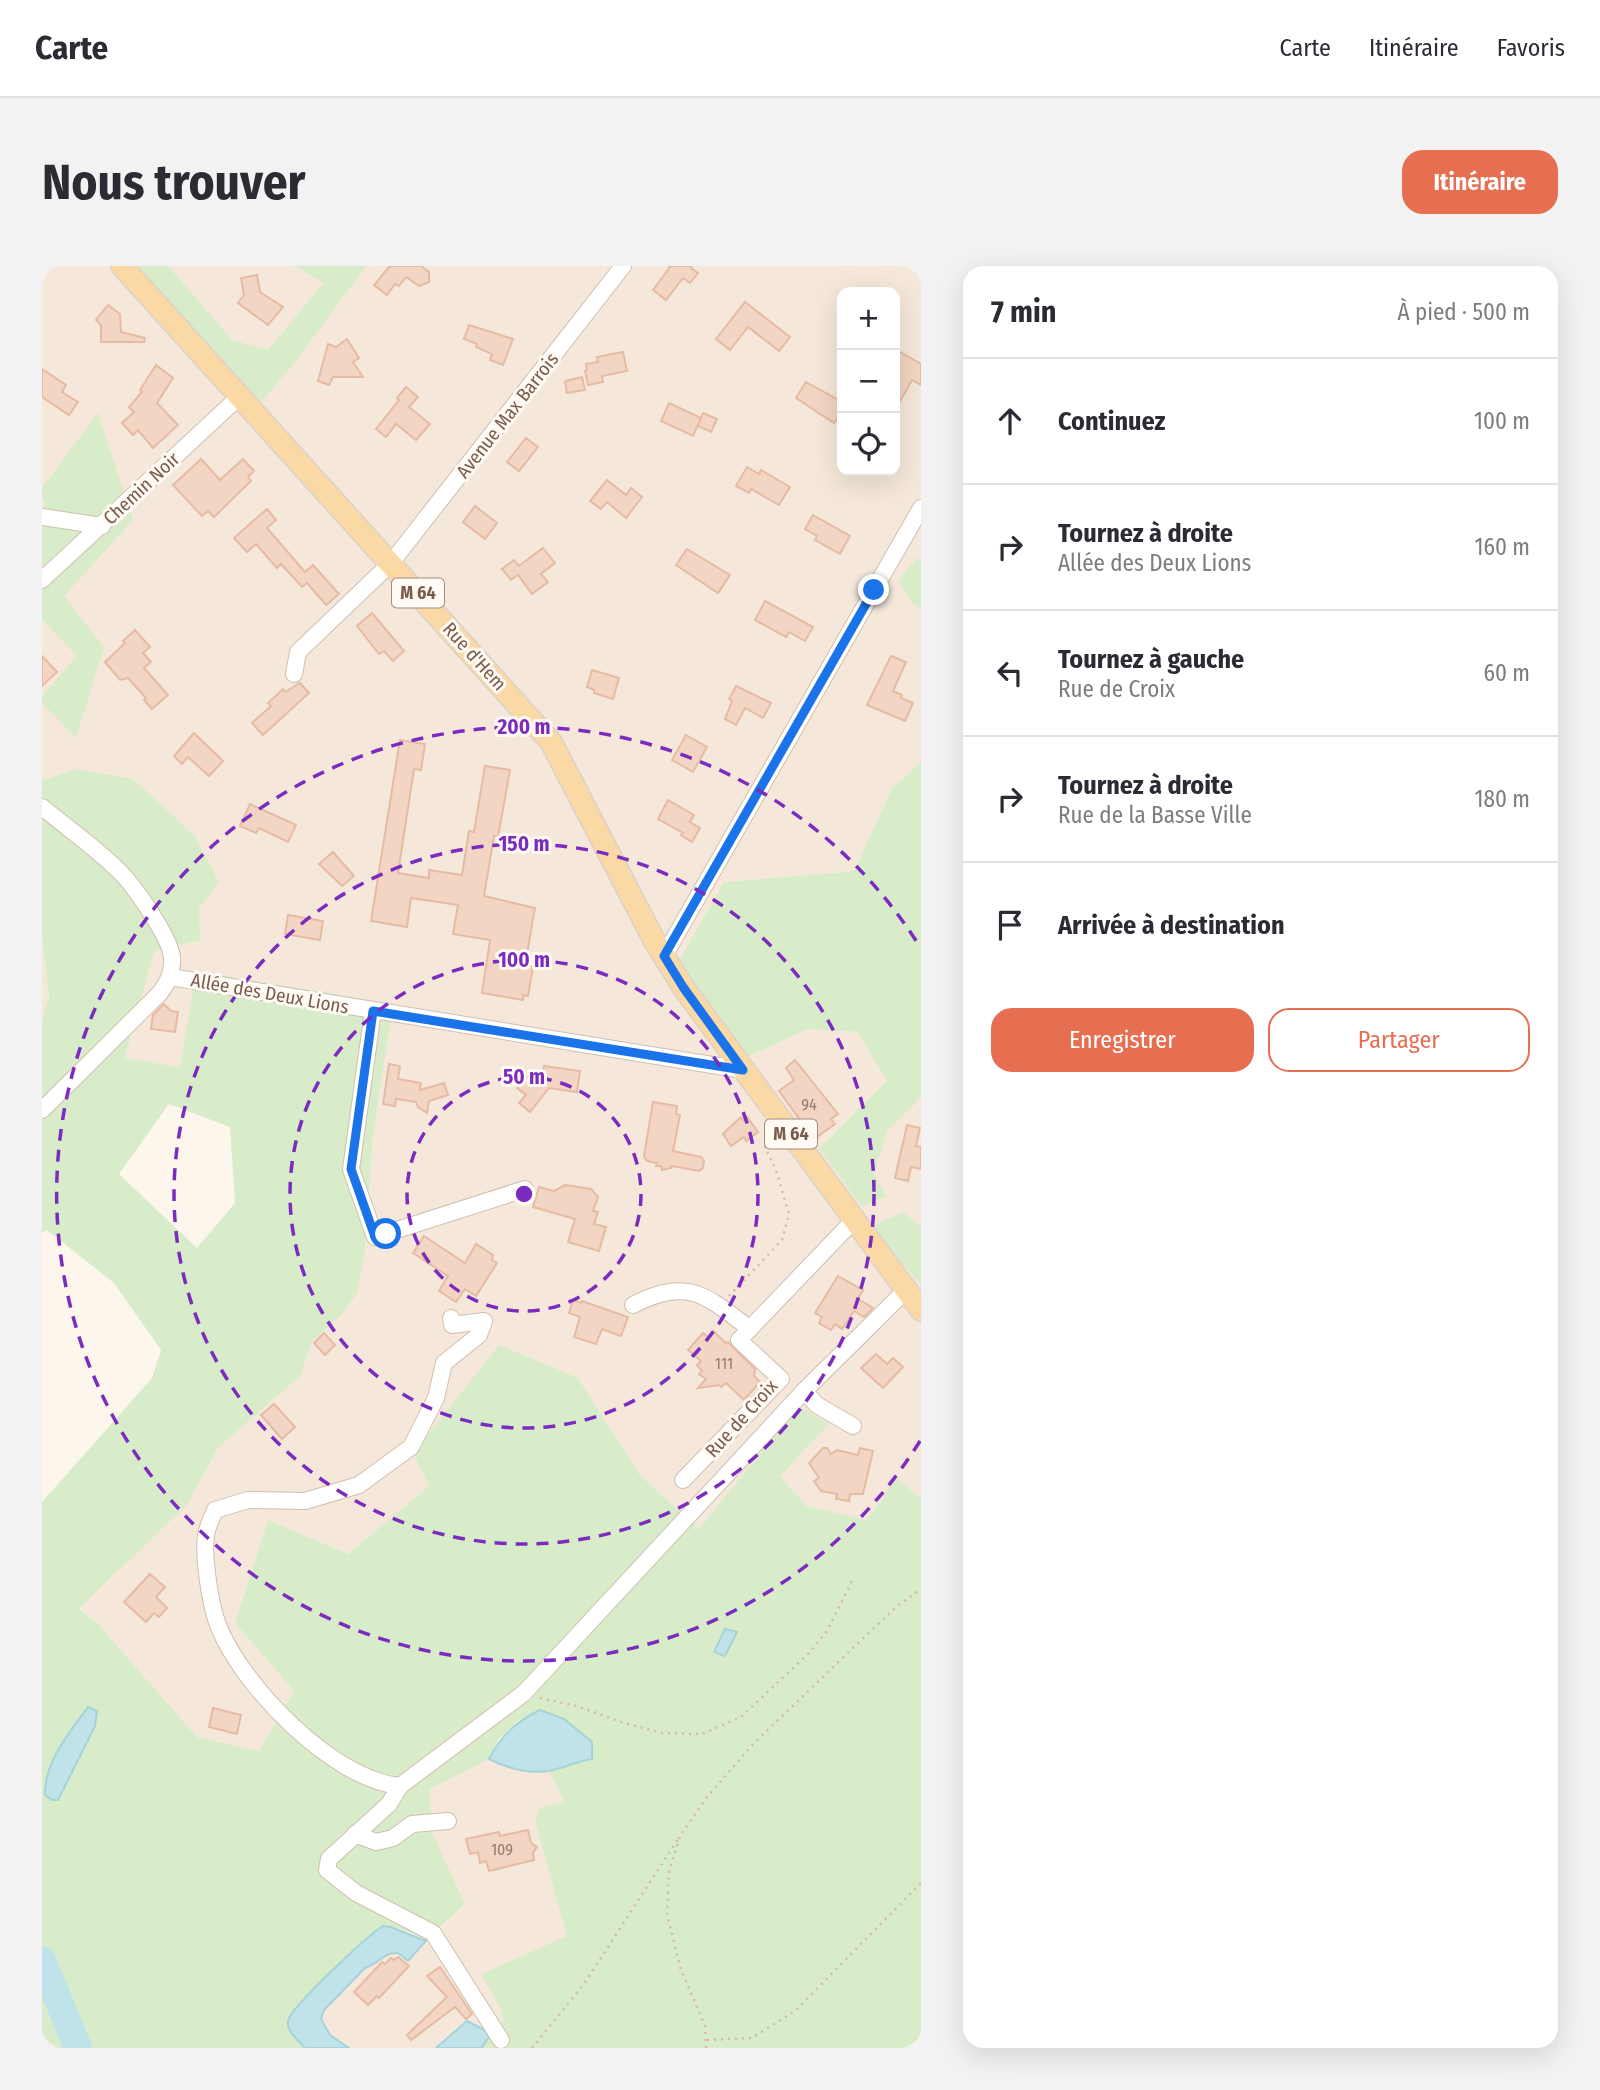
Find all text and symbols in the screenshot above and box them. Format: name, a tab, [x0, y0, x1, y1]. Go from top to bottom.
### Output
text: Carte	[35, 28, 108, 68]
text: Carte	[1280, 34, 1331, 62]
text: Itinéraire	[1369, 34, 1459, 62]
text: Favoris	[1497, 34, 1565, 62]
button: Itinéraire	[1402, 150, 1558, 214]
text: Nous trouver	[42, 153, 305, 212]
map controls	[837, 287, 900, 476]
button: +	[837, 287, 900, 350]
text: 7 min	[991, 294, 1056, 330]
text: À pied · 500 m	[1397, 298, 1530, 326]
street label: Avenue Max Barrois	[451, 348, 563, 482]
button: −	[837, 350, 900, 413]
icon: ahead	[991, 402, 1029, 440]
text: Continuez	[1058, 406, 1165, 437]
text: 100 m	[1474, 407, 1530, 435]
button: locate	[837, 413, 900, 476]
street label: Chemin Noir	[99, 447, 184, 529]
text: Tournez à droite	[1058, 518, 1233, 549]
icon: right	[991, 528, 1029, 566]
text: 160 m	[1475, 533, 1530, 561]
text: Allée des Deux Lions	[1058, 549, 1251, 577]
route end	[858, 574, 889, 605]
road number: M 64	[392, 578, 444, 608]
street label: Rue d'Hem	[438, 618, 511, 695]
text: Tournez à gauche	[1058, 644, 1244, 675]
icon: left	[991, 654, 1029, 692]
text: 60 m	[1484, 659, 1530, 687]
text: Rue de Croix	[1058, 675, 1175, 703]
text: 200 m	[496, 714, 551, 740]
text: Tournez à droite	[1058, 770, 1233, 801]
icon: right	[991, 780, 1029, 818]
text: 180 m	[1474, 785, 1530, 813]
text: Rue de la Basse Ville	[1058, 801, 1252, 829]
text: 150 m	[498, 831, 550, 857]
icon: arrive	[991, 906, 1029, 944]
text: Arrivée à destination	[1058, 910, 1285, 941]
text: 100 m	[498, 947, 550, 973]
street label: Allée des Deux Lions	[189, 968, 351, 1019]
button: Enregistrer	[991, 1008, 1254, 1072]
button: Partager	[1268, 1008, 1530, 1072]
text: 50 m	[503, 1064, 545, 1090]
house number: 94	[801, 1095, 817, 1114]
road number: M 64	[765, 1120, 817, 1148]
centre of rings	[512, 1182, 536, 1206]
route start	[370, 1218, 401, 1249]
house number: 111	[715, 1354, 733, 1373]
street label: Rue de Croix	[700, 1374, 783, 1462]
house number: 109	[491, 1840, 513, 1859]

